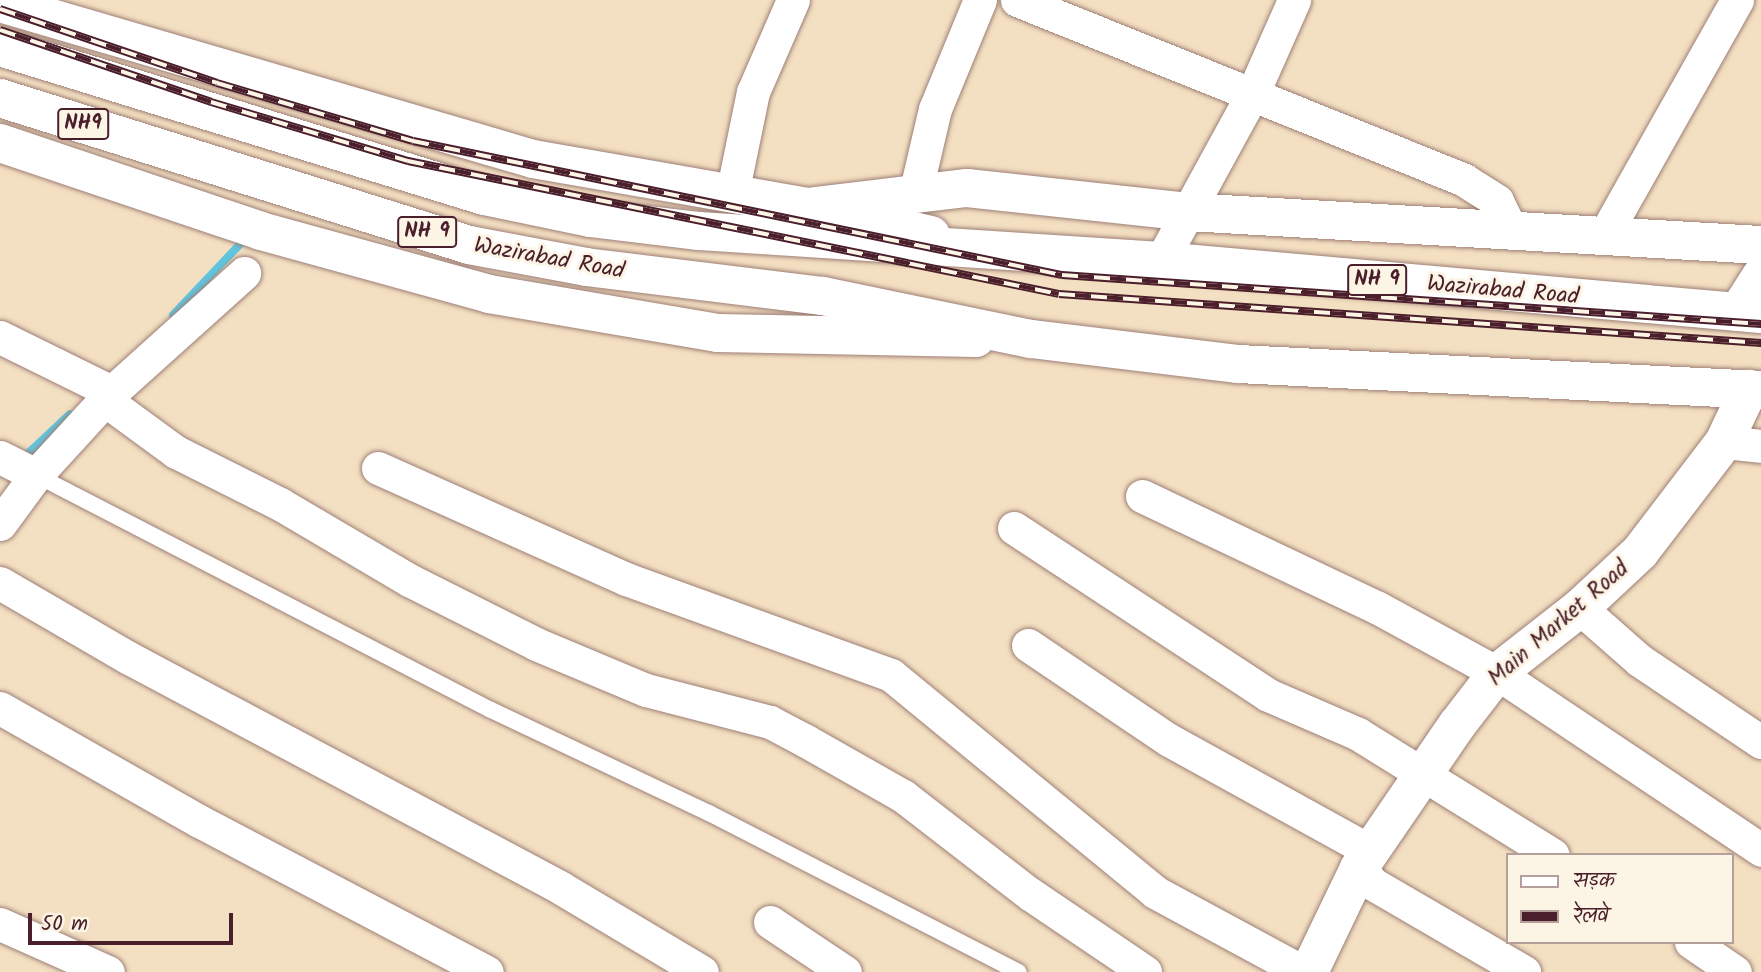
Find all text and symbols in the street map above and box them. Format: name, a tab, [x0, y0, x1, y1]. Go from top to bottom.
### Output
road number: NH9	[57, 106, 109, 142]
road number: NH 9	[396, 215, 458, 250]
street label: Wazirabad Road	[472, 232, 626, 286]
road number: NH 9	[1346, 262, 1408, 298]
street label: Wazirabad Road	[1426, 271, 1580, 311]
street label: Main Market Road	[1483, 555, 1635, 693]
legend	[1506, 853, 1733, 944]
text: सड़क	[1573, 865, 1615, 898]
scale bar	[32, 898, 236, 942]
text: रेलवे	[1573, 900, 1608, 933]
text: 50 m	[41, 908, 88, 941]

